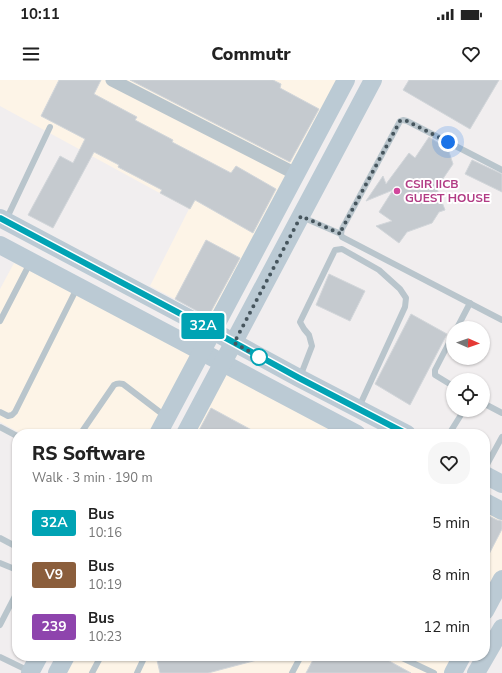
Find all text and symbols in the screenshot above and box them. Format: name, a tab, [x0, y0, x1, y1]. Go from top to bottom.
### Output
text: 10:11	[20, 4, 60, 24]
text: Commutr	[211, 42, 291, 66]
icon: menu	[20, 43, 42, 65]
icon: heart	[460, 43, 482, 65]
your location	[438, 132, 458, 152]
place label: CSIR IICB GUEST HOUSE	[405, 176, 490, 206]
marker: CSIR IICB GUEST HOUSE	[392, 186, 402, 196]
line badge: 32A	[180, 313, 226, 339]
text: 32A	[189, 316, 217, 335]
north arrow	[446, 321, 490, 365]
map controls	[446, 321, 490, 417]
unlabelled marker	[250, 348, 268, 366]
button: locate	[446, 373, 490, 417]
text: RS Software	[32, 441, 145, 467]
button: heart	[428, 442, 470, 484]
text: Walk · 3 min · 190 m	[32, 469, 153, 487]
text: Bus	[88, 504, 114, 524]
text: 32A	[40, 513, 68, 532]
text: 5 min	[432, 513, 470, 533]
text: 10:16	[88, 524, 122, 542]
text: Bus	[88, 556, 114, 576]
text: V9	[45, 565, 63, 584]
text: 8 min	[432, 565, 470, 585]
text: 10:19	[88, 576, 122, 594]
text: Bus	[88, 608, 114, 628]
text: 239	[41, 617, 67, 636]
text: 12 min	[423, 617, 470, 637]
text: 10:23	[88, 628, 122, 646]

